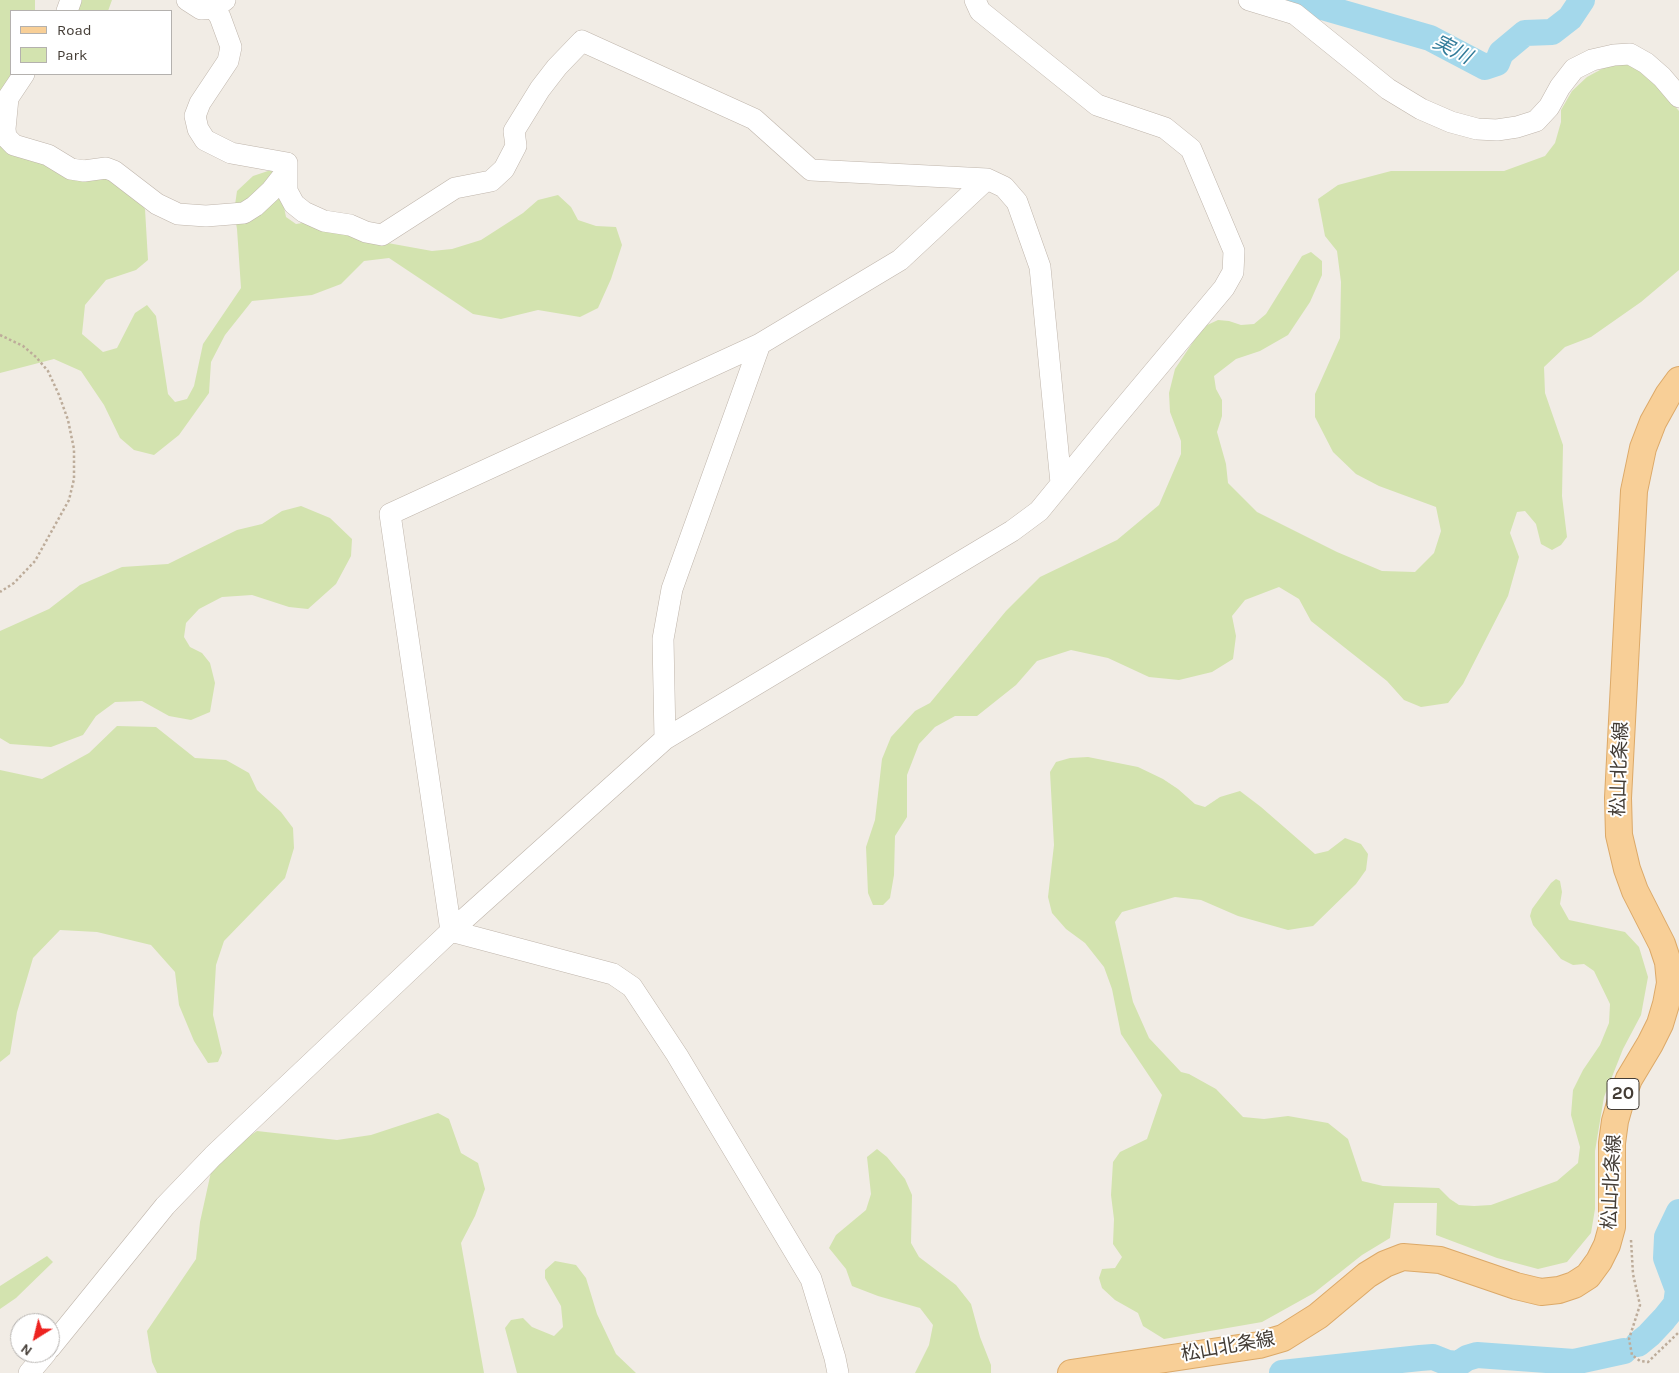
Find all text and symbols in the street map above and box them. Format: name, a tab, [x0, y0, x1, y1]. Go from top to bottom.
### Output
legend	[10, 10, 172, 75]
text: Road	[57, 21, 92, 39]
water label: 実川	[1429, 30, 1475, 70]
text: Park	[57, 46, 87, 64]
street label: 松山北条線	[1607, 721, 1633, 817]
road number: 20	[1607, 1078, 1639, 1110]
street label: 松山北条線	[1598, 1134, 1626, 1230]
north arrow	[10, 1313, 60, 1363]
street label: 松山北条線	[1179, 1328, 1277, 1366]
text: N	[17, 1340, 36, 1360]

